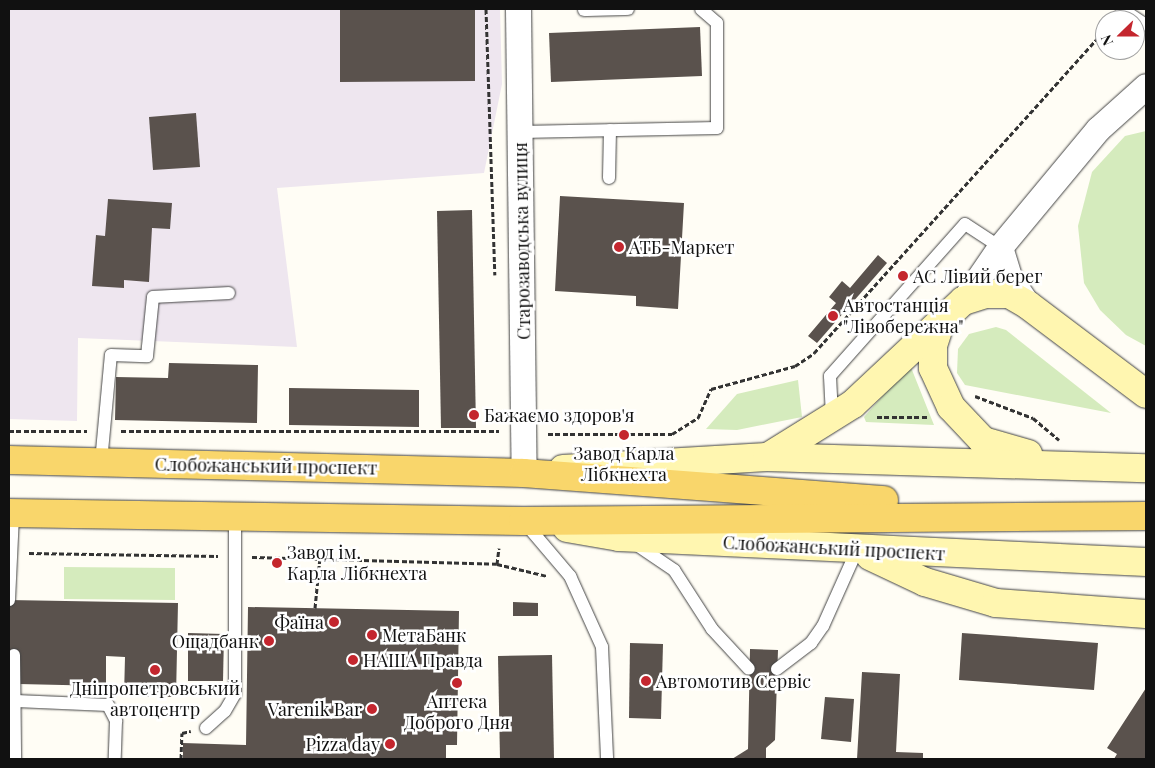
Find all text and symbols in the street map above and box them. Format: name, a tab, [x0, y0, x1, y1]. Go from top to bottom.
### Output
north arrow	[1095, 10, 1145, 60]
text: N	[1096, 32, 1117, 49]
street label: Старозаводська вулиця	[509, 142, 535, 340]
place label: АТБ-Маркет	[629, 236, 734, 258]
marker: АТБ-Маркет	[613, 241, 625, 253]
place label: АС Лівий берег	[913, 265, 1043, 287]
marker: АС Лівий берег	[897, 270, 909, 282]
place label: Автостанція "Лівобережна"	[843, 295, 964, 338]
marker: Автостанція "Лівобережна"	[827, 310, 839, 322]
place label: Бажаємо здоров'я	[484, 404, 634, 426]
marker: Бажаємо здоров'я	[468, 409, 480, 421]
marker: Завод Карла Лібкнехта	[618, 429, 630, 441]
place label: Завод Карла Лібкнехта	[574, 443, 674, 486]
street label: Слобожанський проспект	[154, 453, 378, 479]
street label: Слобожанський проспект	[722, 531, 946, 565]
place label: Завод ім. Карла Лібкнехта	[287, 542, 427, 584]
marker: Завод ім. Карла Лібкнехта	[271, 557, 283, 569]
place label: Фаїна	[275, 611, 324, 633]
marker: Фаїна	[328, 616, 340, 628]
place label: МетаБанк	[382, 624, 466, 646]
marker: МетаБанк	[366, 629, 378, 641]
place label: Ощадбанк	[172, 630, 259, 652]
marker: Ощадбанк	[263, 635, 275, 647]
place label: НАША Правда	[363, 649, 483, 671]
marker: НАША Правда	[347, 654, 359, 666]
marker: Дніпропетровський автоцентр	[149, 664, 161, 676]
place label: Автомотив Сервіс	[656, 670, 811, 692]
marker: Автомотив Сервіс	[640, 675, 652, 687]
marker: Аптека Доброго Дня	[451, 677, 463, 689]
place label: Дніпропетровський автоцентр	[70, 678, 240, 721]
place label: Аптека Доброго Дня	[404, 691, 510, 734]
place label: Varenik Bar	[267, 698, 362, 720]
marker: Varenik Bar	[366, 703, 378, 715]
place label: Pizza day	[305, 733, 380, 755]
marker: Pizza day	[384, 738, 396, 750]

